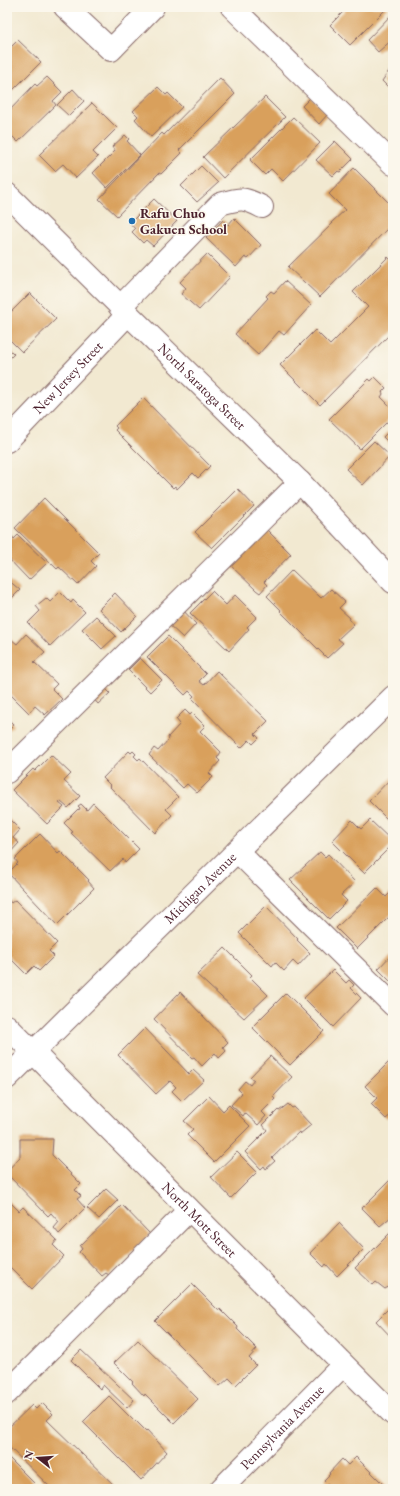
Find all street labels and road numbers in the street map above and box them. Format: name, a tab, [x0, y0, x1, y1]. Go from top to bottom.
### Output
street label: New Jersey Street	[29, 337, 107, 417]
street label: North Saratoga Street	[154, 339, 250, 434]
street label: Michigan Avenue	[160, 848, 240, 927]
street label: North Mott Street	[158, 1178, 241, 1261]
street label: Pennsylvania Avenue	[236, 1380, 328, 1473]

